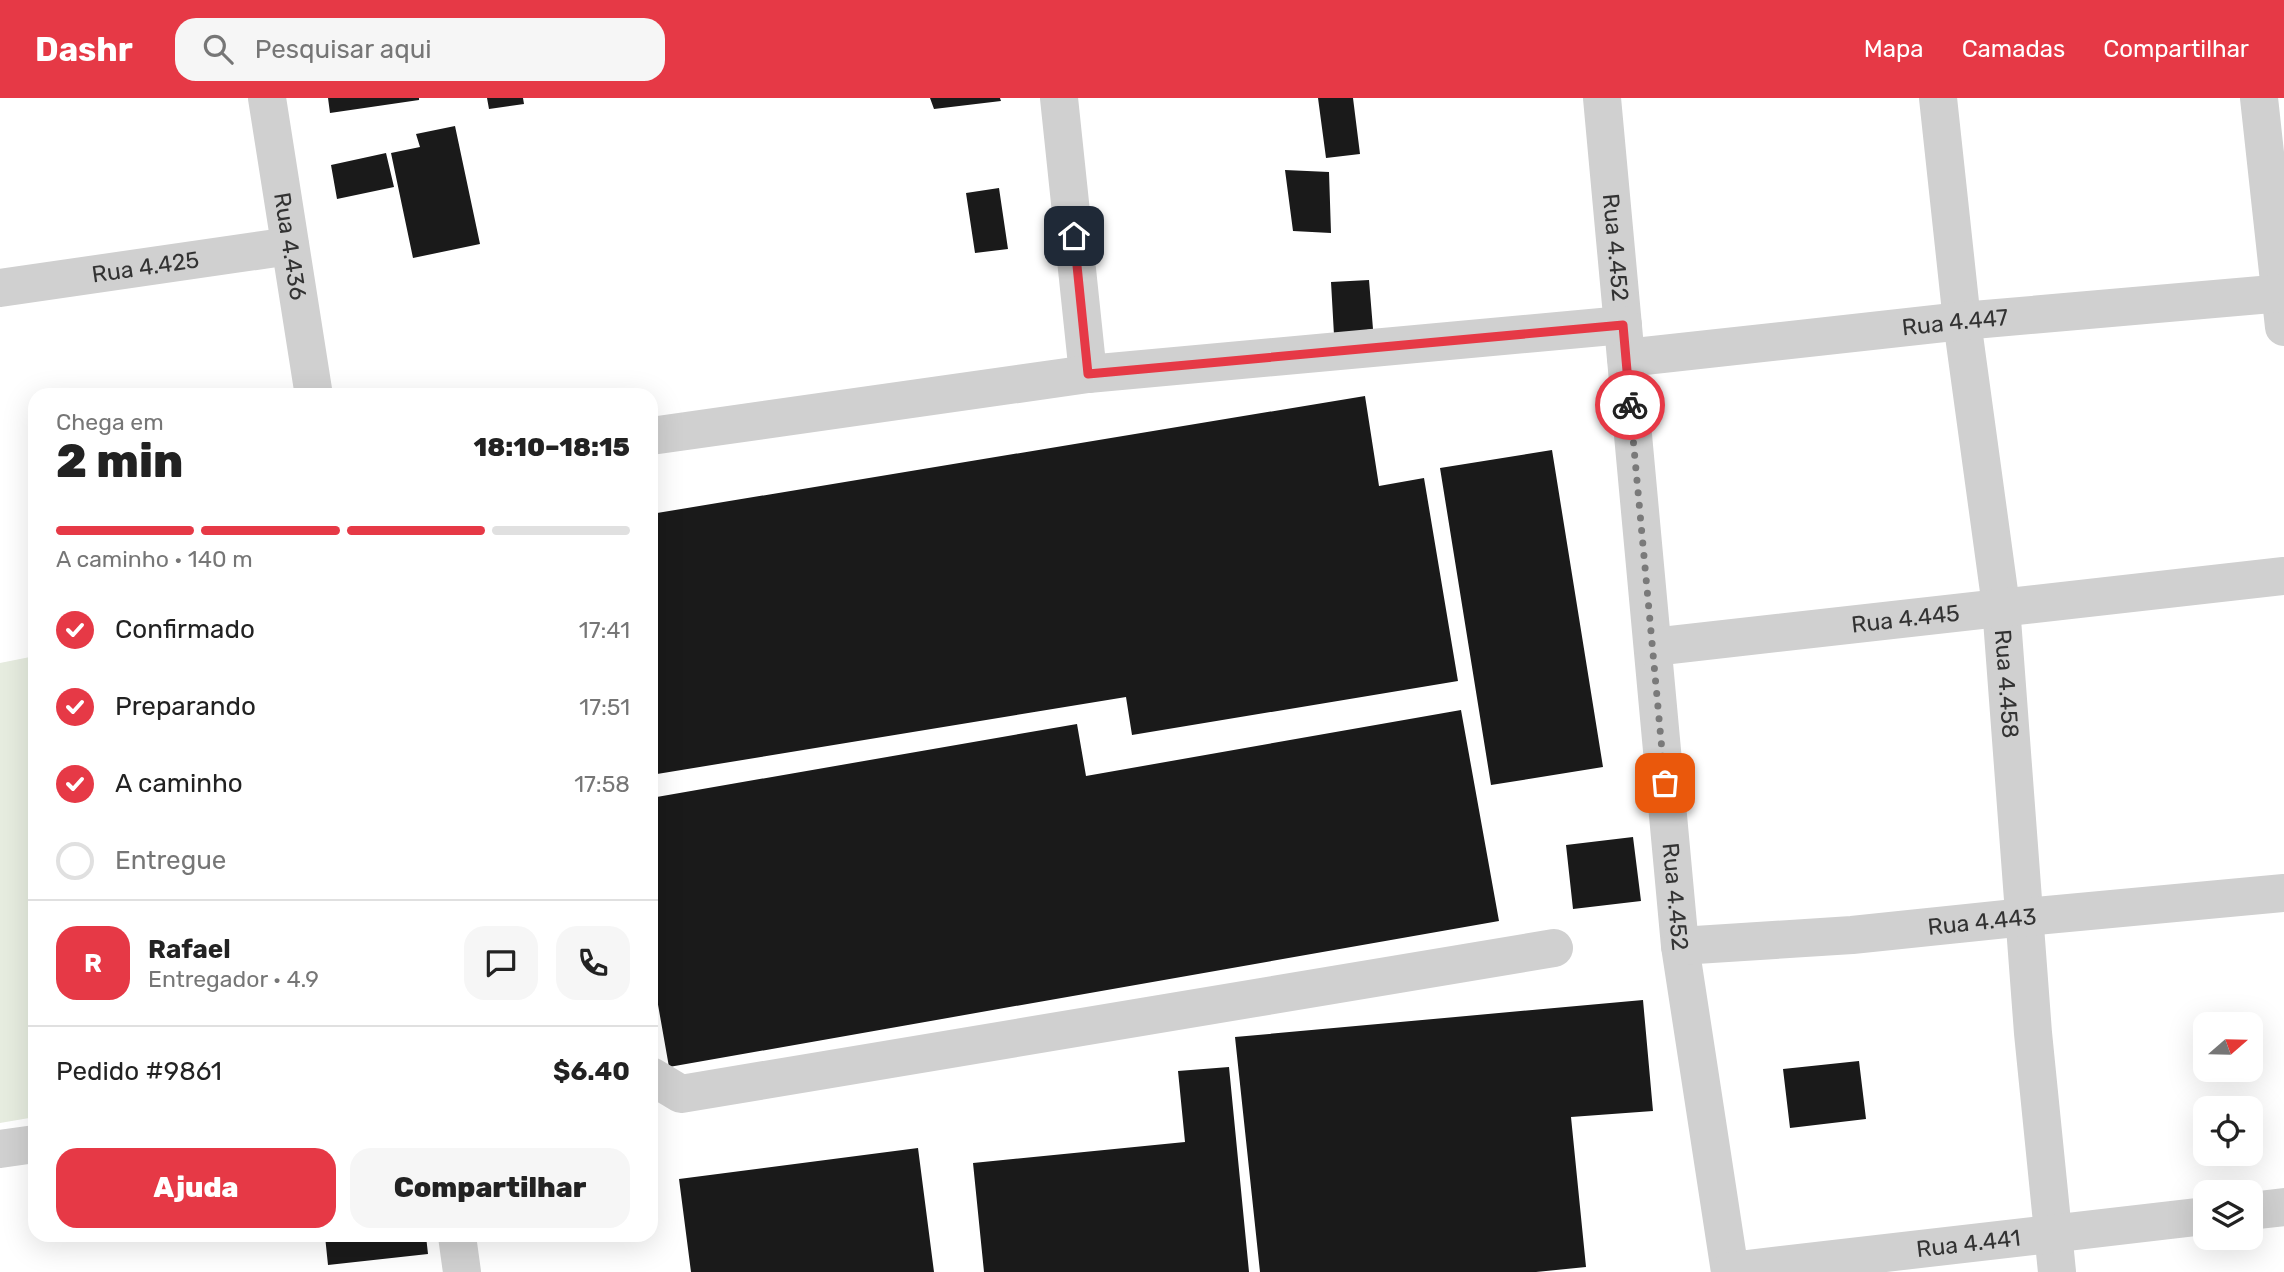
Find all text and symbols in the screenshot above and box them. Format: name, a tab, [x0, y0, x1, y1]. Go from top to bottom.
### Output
search box	[175, 18, 665, 81]
text: Dashr	[35, 30, 133, 69]
icon: search	[199, 30, 237, 68]
text: Pesquisar aqui	[255, 34, 432, 65]
text: Mapa	[1864, 35, 1924, 63]
text: Camadas	[1962, 35, 2065, 63]
text: Compartilhar	[2103, 35, 2249, 63]
street label: Rua 4.436	[268, 190, 313, 302]
street label: Rua 4.452	[1597, 192, 1635, 303]
pin	[1044, 206, 1104, 266]
icon: home	[1055, 217, 1093, 255]
street label: Rua 4.425	[90, 245, 201, 289]
street label: Rua 4.447	[1900, 303, 2010, 342]
courier	[1595, 370, 1665, 440]
icon: bike	[1611, 386, 1649, 424]
text: Chega em	[56, 408, 164, 436]
text: 18:10–18:15	[474, 432, 630, 463]
text: 2 min	[56, 434, 183, 489]
text: A caminho · 140 m	[56, 545, 253, 573]
street label: Rua 4.445	[1850, 599, 1961, 639]
icon: check	[56, 611, 94, 649]
text: Confirmado	[115, 614, 255, 645]
text: 17:41	[579, 616, 630, 644]
street label: Rua 4.458	[1989, 628, 2025, 739]
icon: check	[56, 688, 94, 726]
text: Preparando	[115, 691, 256, 722]
text: 17:51	[579, 693, 630, 721]
pin	[1635, 753, 1695, 813]
icon: bag	[1646, 764, 1684, 802]
icon: check	[56, 765, 94, 803]
text: A caminho	[115, 768, 243, 799]
text: 17:58	[574, 770, 630, 798]
street label: Rua 4.452	[1657, 841, 1694, 952]
text: Entregue	[115, 845, 226, 876]
street label: Rua 4.443	[1926, 902, 2038, 941]
button: chat	[464, 926, 538, 1000]
button: phone	[556, 926, 630, 1000]
text: Rafael	[148, 934, 231, 965]
text: R	[84, 948, 102, 979]
text: Entregador · 4.9	[148, 965, 319, 993]
north arrow	[2193, 1012, 2263, 1082]
map controls	[2193, 1012, 2263, 1250]
text: Pedido #9861	[56, 1056, 222, 1087]
text: $6.40	[553, 1056, 630, 1087]
button: locate	[2193, 1096, 2263, 1166]
button: Ajuda	[56, 1148, 336, 1228]
button: Compartilhar	[350, 1148, 630, 1228]
button: layers	[2193, 1180, 2263, 1250]
street label: Rua 4.441	[1915, 1223, 2022, 1263]

